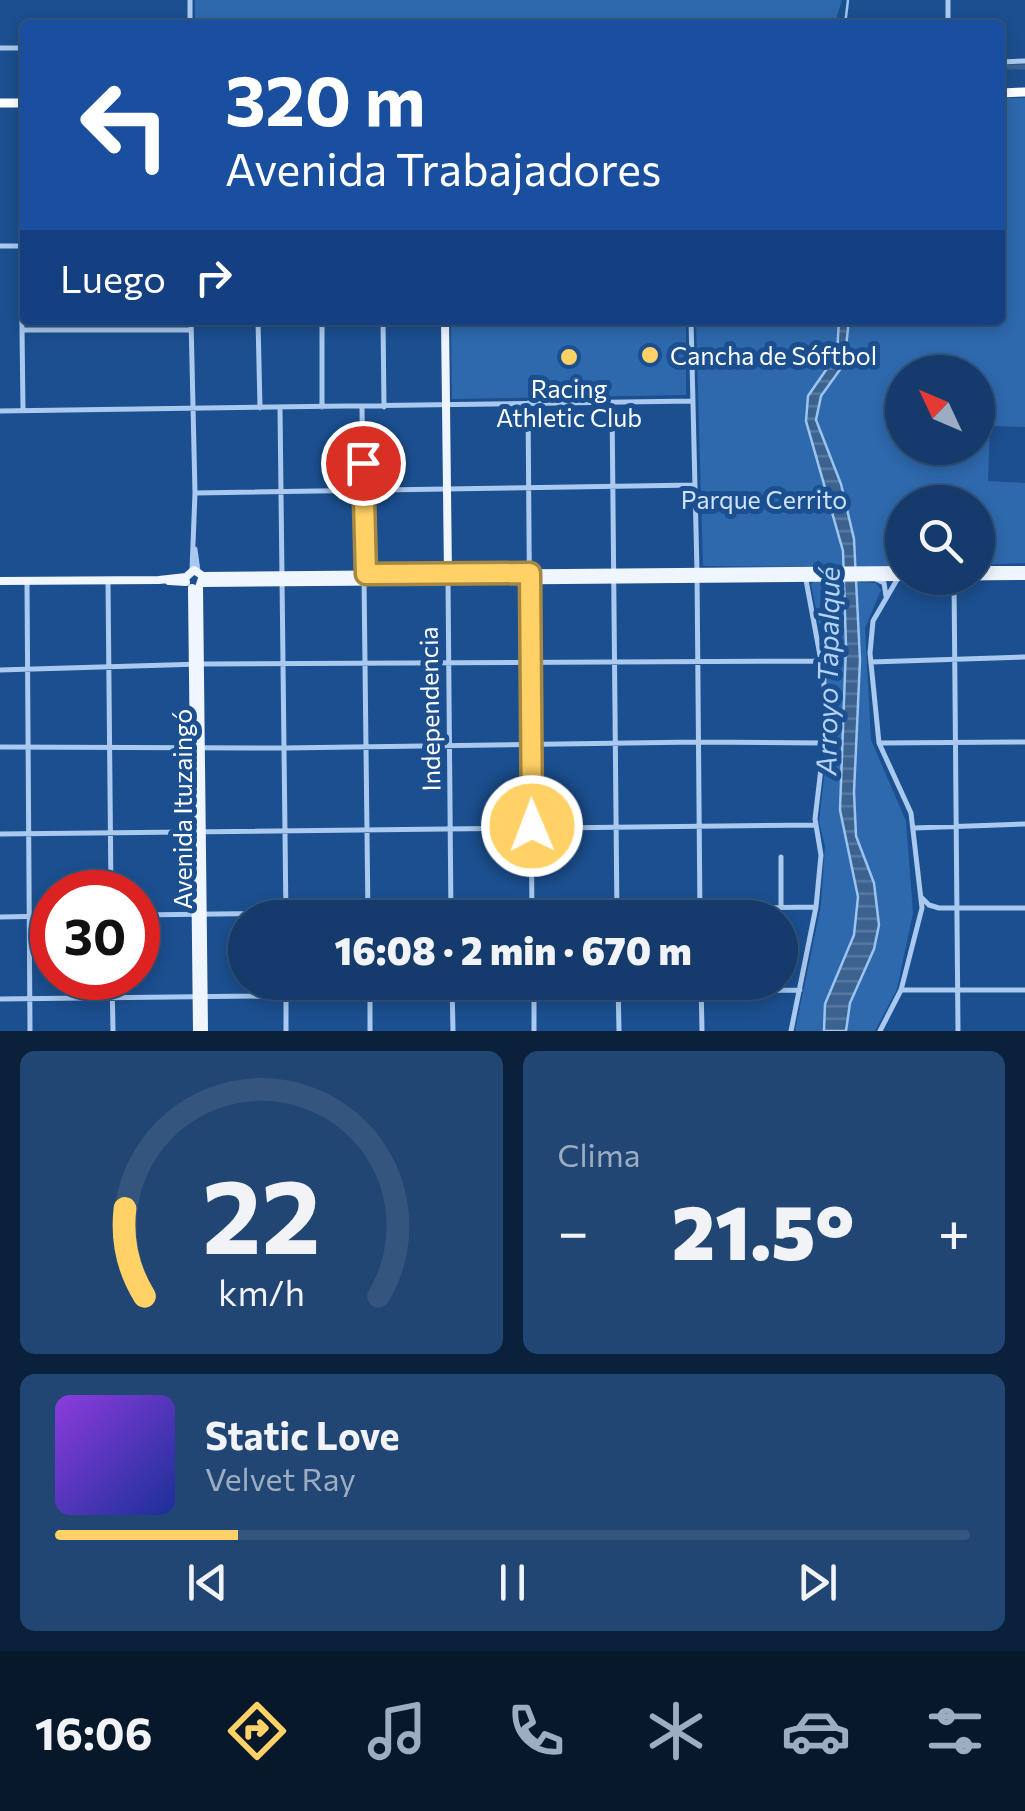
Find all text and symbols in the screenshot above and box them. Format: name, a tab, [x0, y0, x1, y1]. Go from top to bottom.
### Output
text: 320 m	[225, 55, 426, 140]
icon: left	[60, 60, 190, 190]
text: Avenida Trabajadores	[225, 140, 661, 195]
icon: right	[186, 250, 241, 305]
text: Luego	[60, 254, 166, 301]
place label: Cancha de Sóftbol	[670, 340, 877, 370]
marker: Cancha de Sóftbol	[639, 344, 661, 366]
marker: Racing Athletic Club	[558, 346, 580, 368]
north arrow	[885, 355, 995, 465]
map controls	[885, 355, 995, 595]
place label: Racing Athletic Club	[496, 373, 642, 432]
pin	[321, 421, 406, 506]
icon: arrive	[336, 436, 391, 491]
park label: Parque Cerrito	[681, 484, 847, 514]
button: search	[885, 485, 995, 595]
water label: Arroyo Tapalqué	[808, 565, 846, 777]
street label: Independencia	[413, 626, 445, 792]
street label: Avenida Ituzaingó	[167, 709, 197, 909]
position arrow	[480, 774, 584, 878]
speed limit sign: 30	[30, 870, 160, 1000]
text: 16:08 · 2 min · 670 m	[334, 926, 692, 973]
text: Clima	[558, 1134, 640, 1174]
text: 22	[202, 1148, 320, 1275]
text: 21.5°	[672, 1184, 855, 1275]
text: −	[558, 1196, 589, 1263]
text: +	[938, 1196, 970, 1263]
text: km/h	[218, 1270, 305, 1313]
text: Static Love	[205, 1411, 400, 1458]
text: Velvet Ray	[205, 1458, 356, 1498]
icon: previous	[180, 1555, 235, 1610]
icon: pause	[485, 1555, 540, 1610]
icon: next	[790, 1555, 845, 1610]
icon: directions	[222, 1696, 292, 1766]
icon: music	[362, 1696, 432, 1766]
icon: phone	[501, 1696, 571, 1766]
icon: climate	[641, 1696, 711, 1766]
icon: car	[781, 1696, 851, 1766]
icon: filters	[920, 1696, 990, 1766]
text: 16:06	[35, 1704, 153, 1759]

